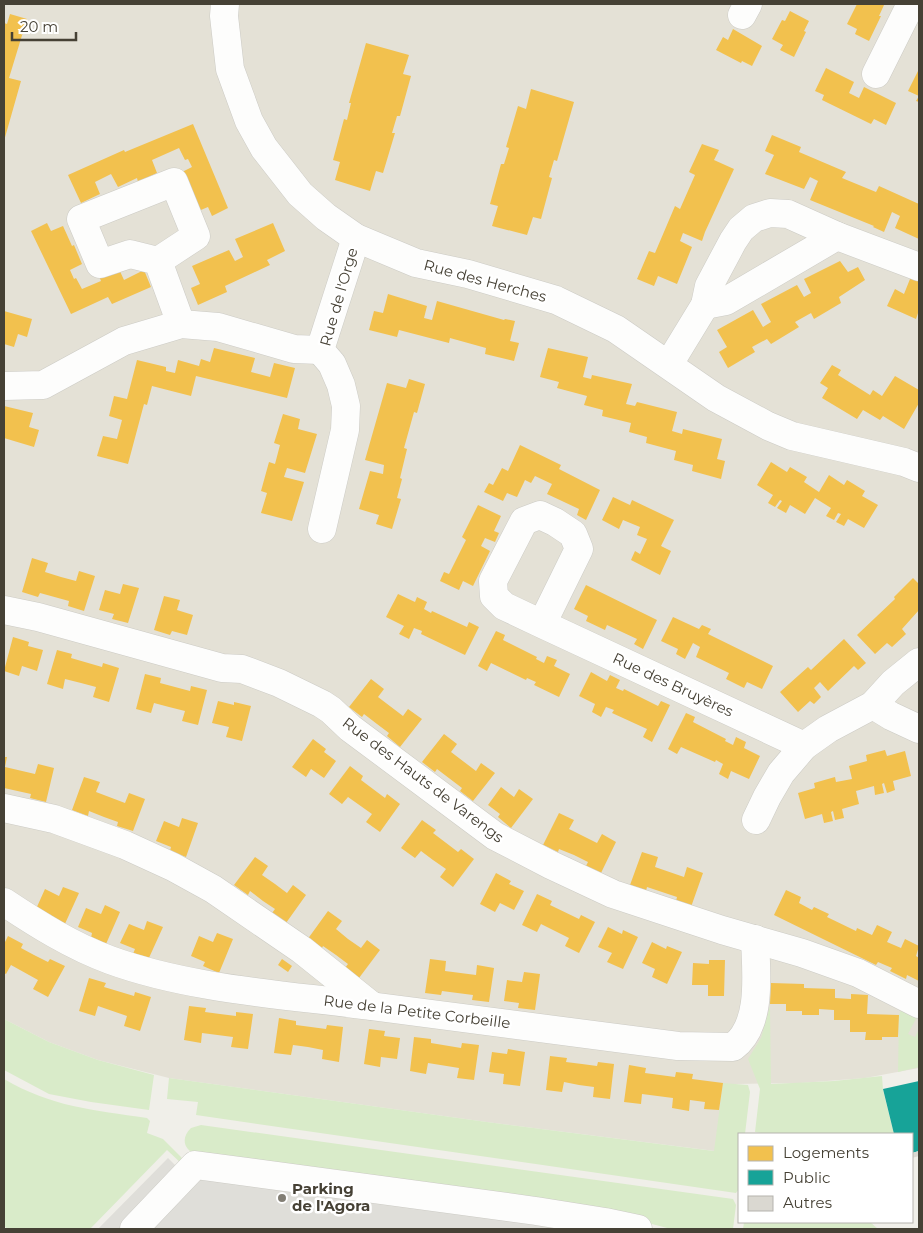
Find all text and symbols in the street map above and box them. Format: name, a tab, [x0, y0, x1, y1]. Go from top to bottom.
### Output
scale bar	[12, 10, 76, 42]
text: 20 m	[20, 17, 58, 36]
street label: Rue de l'Orge	[315, 245, 362, 348]
street label: Rue des Herches	[422, 255, 549, 306]
street label: Rue des Bruyères	[610, 648, 737, 721]
street label: Rue des Hauts de Varengs	[339, 713, 508, 847]
street label: Rue de la Petite Corbeille	[322, 991, 512, 1032]
legend	[738, 1133, 913, 1223]
text: Logements	[783, 1143, 869, 1162]
text: Public	[783, 1168, 831, 1187]
place label: Parking de l'Agora	[292, 1179, 370, 1215]
marker: Parking de l'Agora	[276, 1192, 288, 1204]
text: Autres	[783, 1193, 832, 1212]

